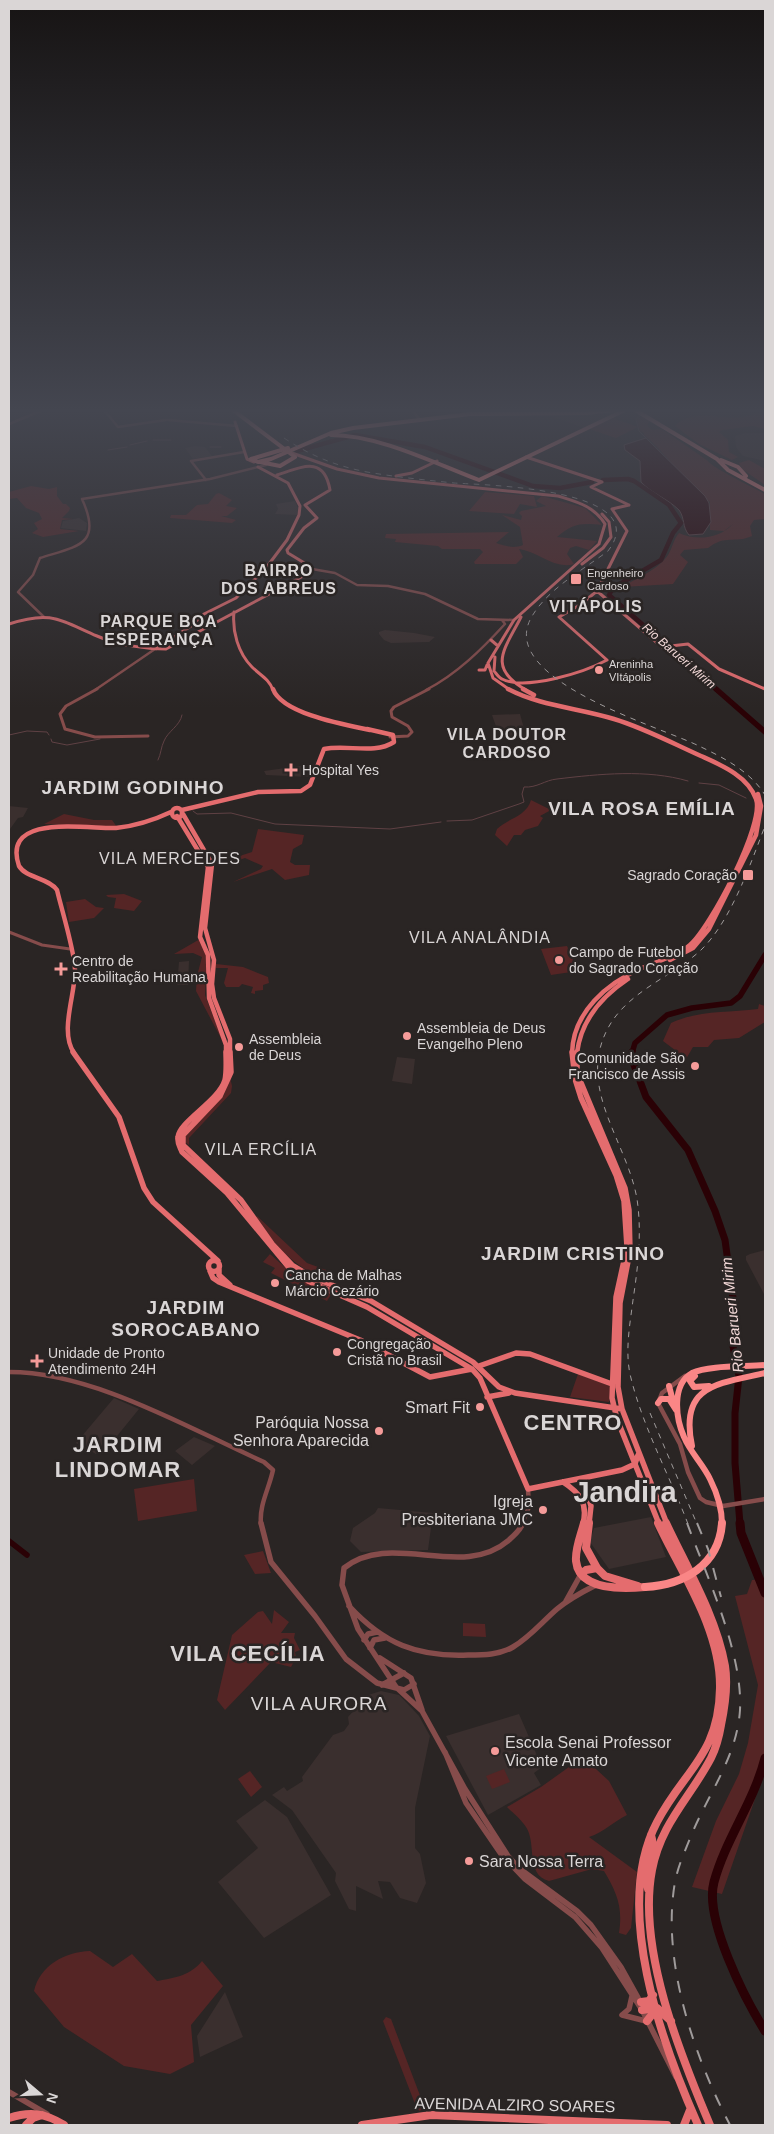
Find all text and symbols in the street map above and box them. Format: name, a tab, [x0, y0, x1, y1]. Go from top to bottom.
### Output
district label: BAIRRO DOS ABREUS	[221, 562, 337, 597]
place label: Engenheiro Cardoso	[587, 567, 643, 592]
marker: Engenheiro Cardoso	[569, 572, 583, 586]
district label: VITÁPOLIS	[549, 597, 643, 615]
district label: PARQUE BOA ESPERANÇA	[100, 613, 218, 648]
water label: Rio Barueri Mirim	[639, 620, 719, 692]
place label: Areninha VItápolis	[609, 658, 654, 683]
marker: Areninha VItápolis	[593, 664, 605, 676]
district label: VILA DOUTOR CARDOSO	[447, 726, 567, 761]
place label: Hospital Yes	[302, 762, 379, 778]
marker: Hospital Yes	[284, 763, 298, 777]
district label: JARDIM GODINHO	[42, 777, 224, 798]
district label: VILA ROSA EMÍLIA	[548, 798, 736, 819]
district label: VILA MERCEDES	[99, 850, 241, 867]
place label: Sagrado Coração	[627, 867, 737, 883]
marker: Sagrado Coração	[741, 868, 755, 882]
district label: VILA ANALÂNDIA	[409, 928, 551, 946]
place label: Campo de Futebol do Sagrado Coração	[569, 944, 698, 976]
place label: Centro de Reabilitação Humana	[72, 953, 206, 985]
marker: Campo de Futebol do Sagrado Coração	[553, 954, 565, 966]
marker: Centro de Reabilitação Humana	[54, 962, 68, 976]
place label: Assembleia de Deus Evangelho Pleno	[417, 1020, 545, 1052]
marker: Assembleia de Deus Evangelho Pleno	[401, 1030, 413, 1042]
place label: Assembleia de Deus	[249, 1031, 322, 1063]
marker: Assembleia de Deus	[233, 1041, 245, 1053]
place label: Comunidade São Francisco de Assis	[568, 1050, 685, 1082]
marker: Comunidade São Francisco de Assis	[689, 1060, 701, 1072]
district label: VILA ERCÍLIA	[205, 1140, 317, 1158]
district label: JARDIM CRISTINO	[481, 1243, 665, 1264]
water label: Rio Barueri Mirim	[717, 1256, 747, 1374]
place label: Cancha de Malhas Márcio Cezário	[285, 1267, 402, 1299]
marker: Cancha de Malhas Márcio Cezário	[269, 1277, 281, 1289]
district label: JARDIM SOROCABANO	[111, 1297, 261, 1340]
place label: Congregação Cristã no Brasil	[347, 1336, 442, 1368]
place label: Unidade de Pronto Atendimento 24H	[48, 1345, 165, 1377]
marker: Congregação Cristã no Brasil	[331, 1346, 343, 1358]
marker: Unidade de Pronto Atendimento 24H	[30, 1354, 44, 1368]
place label: Smart Fit	[405, 1399, 471, 1416]
marker: Smart Fit	[474, 1401, 486, 1413]
district label: CENTRO	[524, 1410, 622, 1435]
place label: Paróquia Nossa Senhora Aparecida	[233, 1414, 369, 1449]
marker: Paróquia Nossa Senhora Aparecida	[373, 1425, 385, 1437]
district label: JARDIM LINDOMAR	[55, 1432, 181, 1482]
district label: Jandira	[573, 1476, 677, 1508]
place label: Igreja Presbiteriana JMC	[401, 1493, 533, 1528]
marker: Igreja Presbiteriana JMC	[537, 1504, 549, 1516]
district label: VILA CECÍLIA	[170, 1641, 326, 1666]
district label: VILA AURORA	[251, 1693, 387, 1714]
place label: Escola Senai Professor Vicente Amato	[505, 1734, 672, 1769]
marker: Escola Senai Professor Vicente Amato	[489, 1745, 501, 1757]
place label: Sara Nossa Terra	[479, 1853, 603, 1870]
marker: Sara Nossa Terra	[463, 1855, 475, 1867]
north arrow	[15, 2069, 65, 2119]
text: N	[43, 2091, 62, 2106]
street label: AVENIDA ALZIRO SOARES	[415, 2095, 615, 2115]

